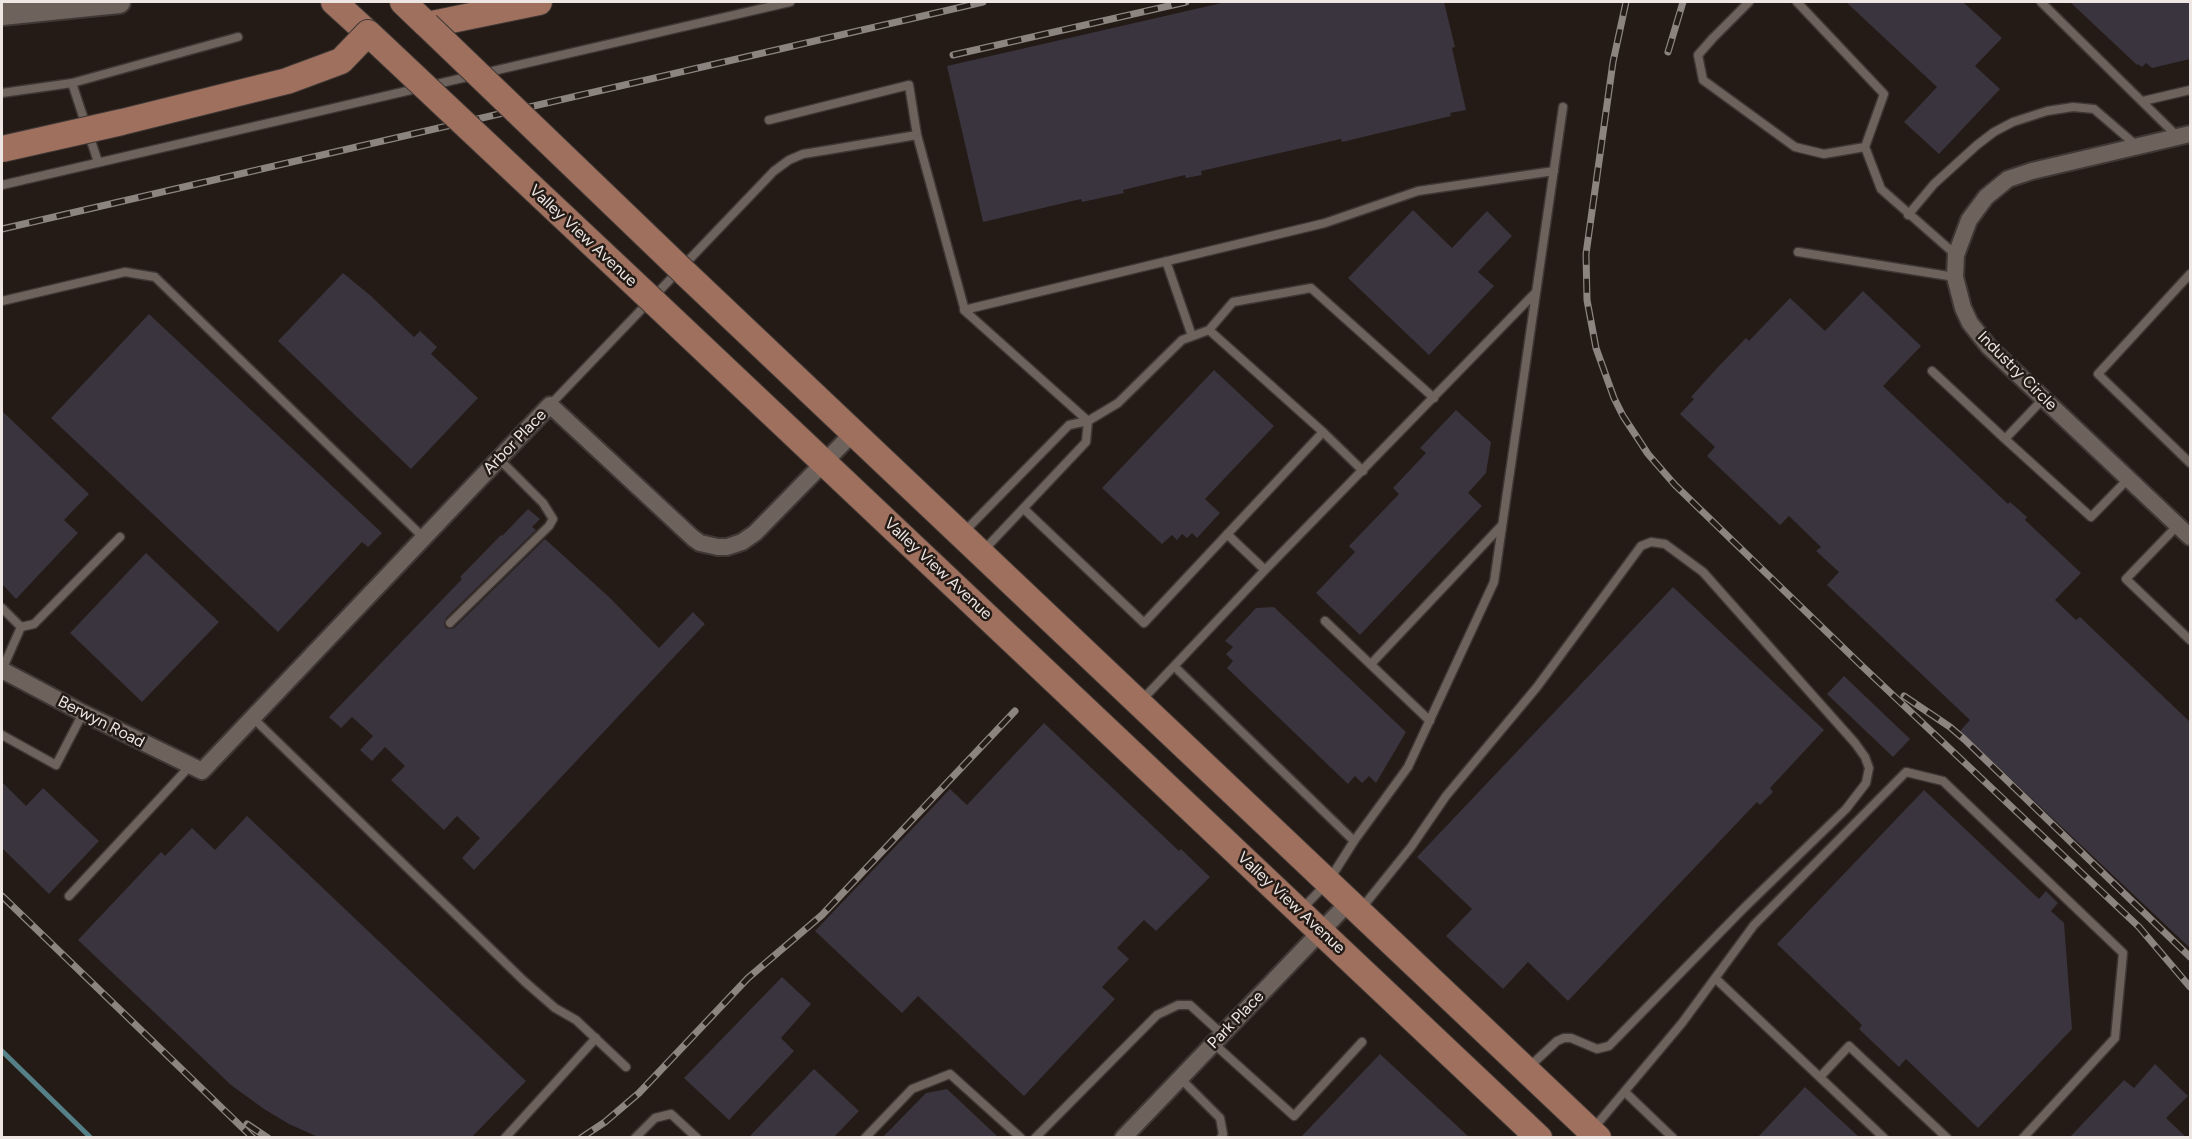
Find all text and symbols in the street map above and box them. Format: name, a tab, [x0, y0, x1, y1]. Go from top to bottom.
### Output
street label: Valley View Avenue	[525, 181, 641, 291]
street label: Industry Circle	[1973, 327, 2061, 415]
street label: Arbor Place	[479, 406, 551, 478]
street label: Valley View Avenue	[880, 514, 996, 624]
street label: Berwyn Road	[55, 692, 147, 752]
street label: Valley View Avenue	[1233, 848, 1349, 958]
street label: Park Place	[1204, 987, 1268, 1053]

